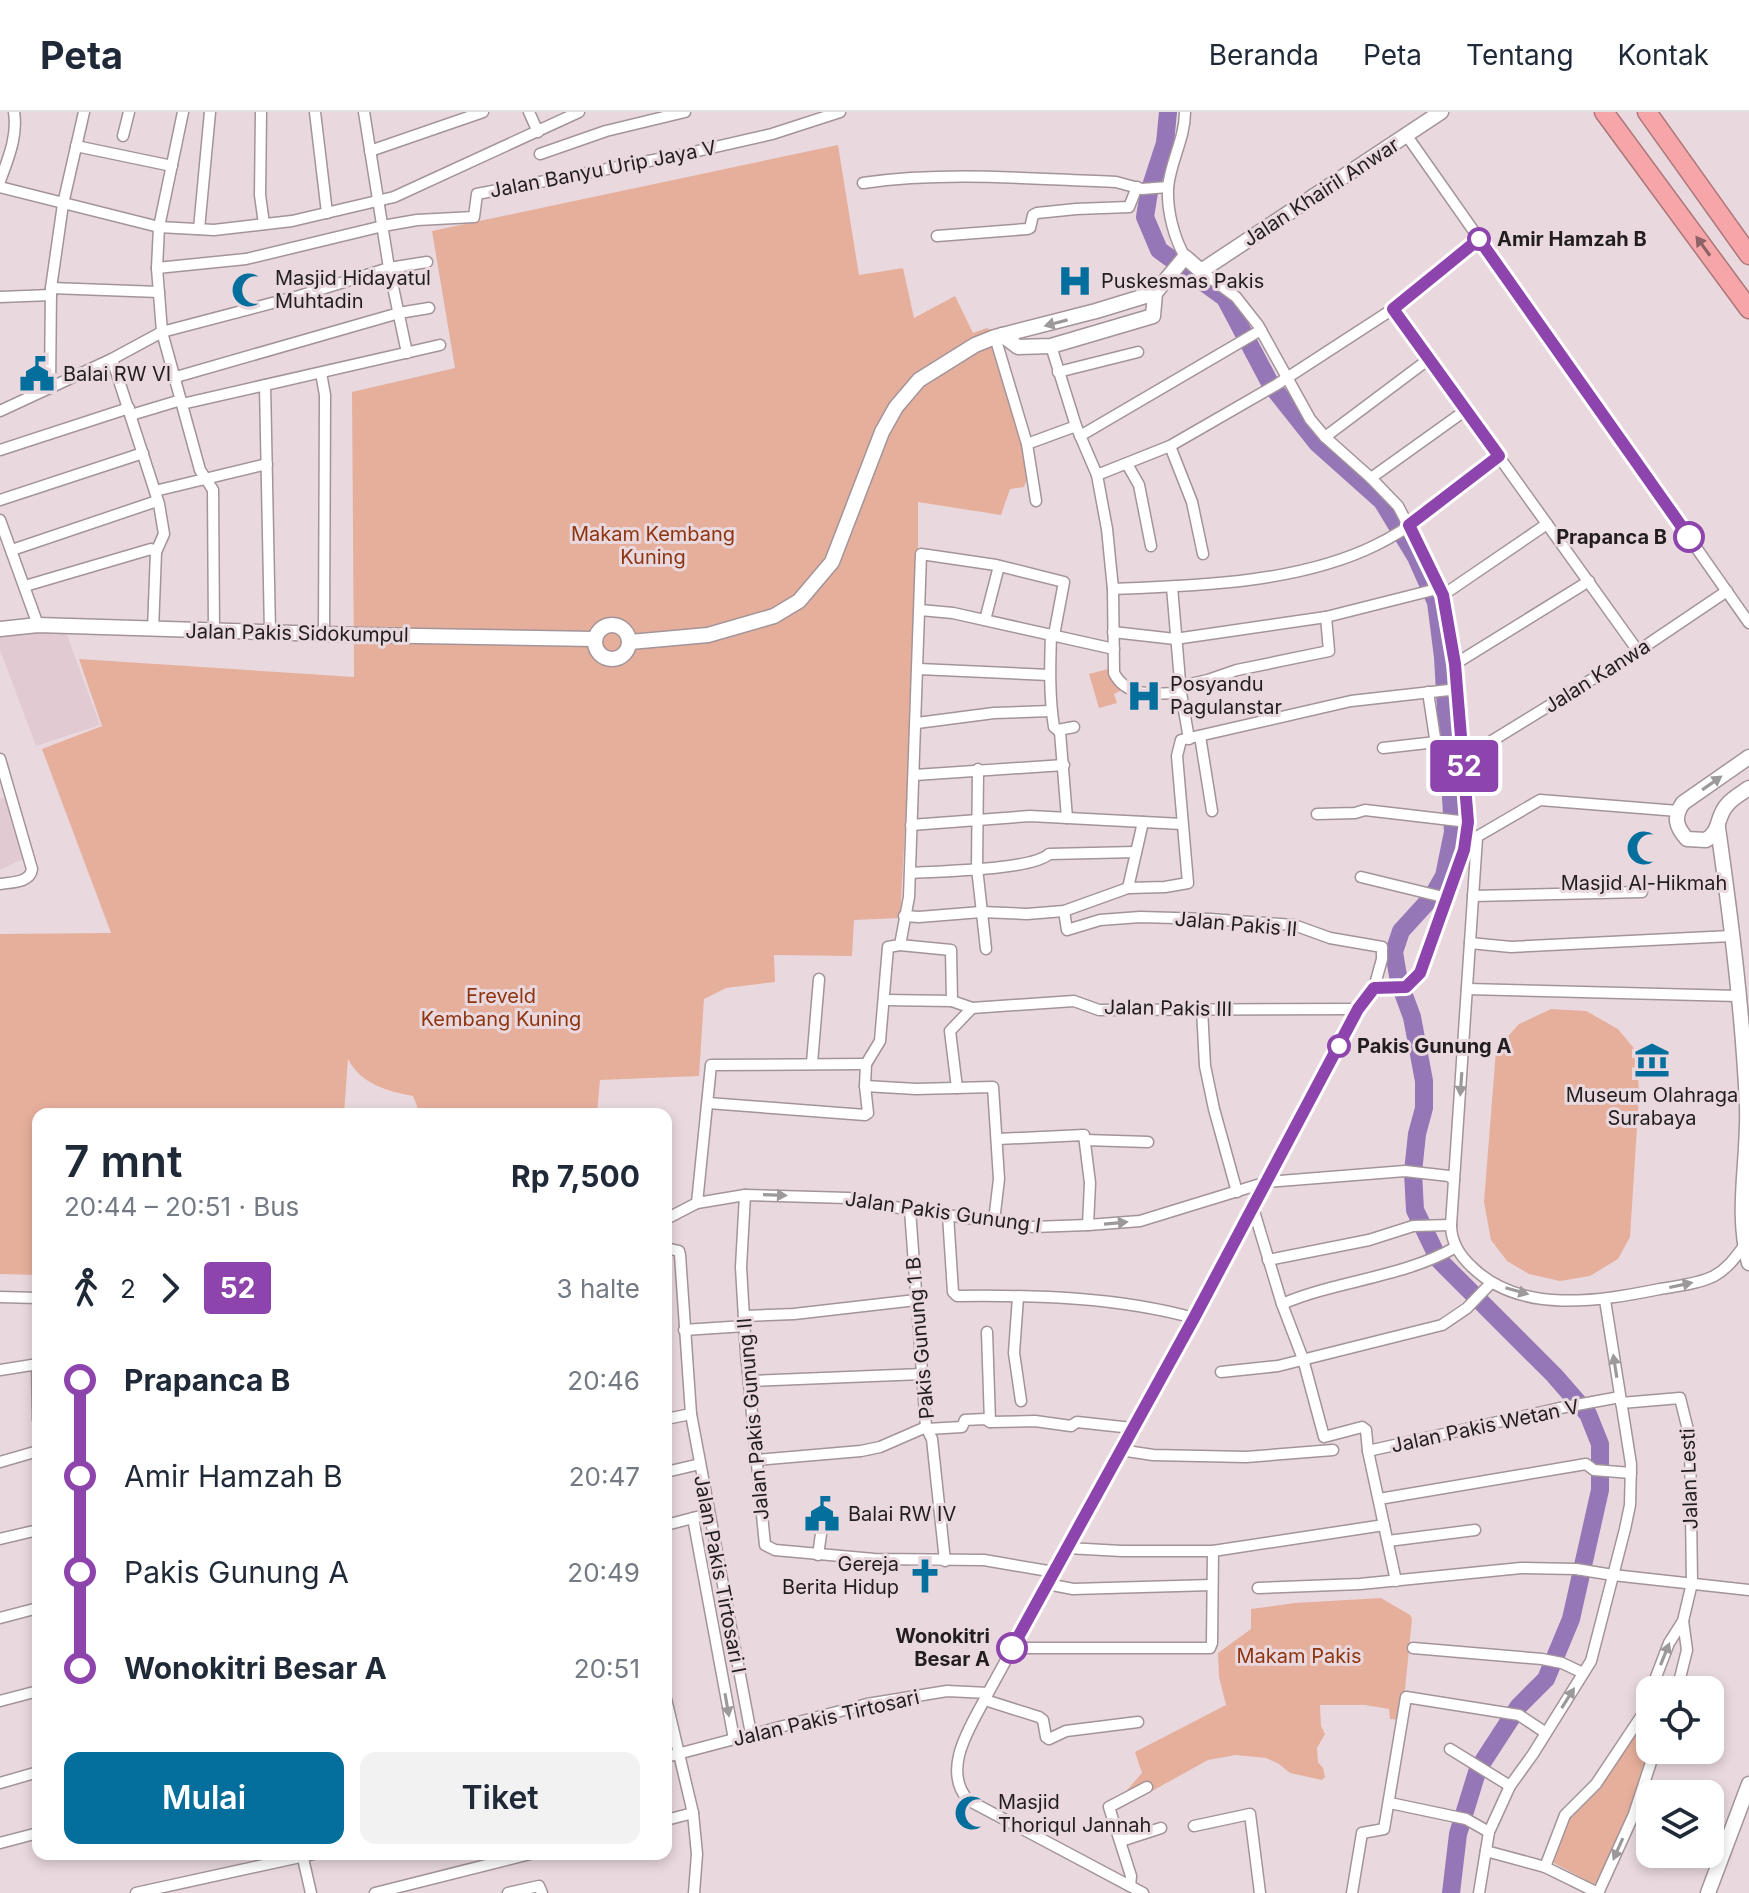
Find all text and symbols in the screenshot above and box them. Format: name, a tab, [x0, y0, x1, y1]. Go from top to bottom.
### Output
text: Peta	[40, 32, 123, 78]
text: Beranda	[1209, 38, 1319, 72]
text: Peta	[1363, 38, 1422, 72]
text: Tentang	[1466, 38, 1574, 72]
text: Kontak	[1618, 38, 1709, 72]
street label: Jalan Khairil Anwar	[1238, 132, 1404, 251]
street label: Jalan Banyu Urip Jaya V	[488, 135, 719, 203]
place label: Amir Hamzah B	[1497, 227, 1647, 251]
marker: Amir Hamzah B	[1468, 228, 1490, 250]
one-way arrow	[1696, 235, 1711, 256]
hospital icon: Puskesmas Pakis	[1056, 262, 1094, 300]
place label: Masjid Hidayatul Muhtadin	[275, 266, 431, 313]
place label: Puskesmas Pakis	[1101, 269, 1264, 293]
mosque icon: Masjid Hidayatul Muhtadin	[230, 271, 268, 309]
one-way arrow	[1043, 317, 1068, 329]
public building icon: Balai RW VI	[18, 355, 56, 393]
place label: Balai RW VI	[63, 362, 171, 386]
park label: Makam Kembang Kuning	[571, 522, 735, 569]
marker: Prapanca B	[1674, 522, 1704, 552]
place label: Prapanca B	[1556, 525, 1667, 549]
street label: Jalan Pakis Sidokumpul	[185, 619, 409, 647]
street label: Jalan Kanwa	[1540, 634, 1654, 718]
place label: Posyandu Pagulanstar	[1170, 672, 1282, 719]
hospital icon: Posyandu Pagulanstar	[1125, 677, 1163, 715]
line badge: 52	[1428, 740, 1500, 792]
text: 52	[1446, 749, 1482, 783]
one-way arrow	[1702, 776, 1723, 791]
mosque icon: Masjid Al-Hikmah	[1625, 829, 1663, 867]
place label: Masjid Al-Hikmah	[1561, 871, 1727, 895]
street label: Jalan Pakis II	[1174, 907, 1298, 941]
park label: Ereveld Kembang Kuning	[421, 984, 581, 1031]
street label: Jalan Pakis III	[1104, 995, 1232, 1021]
place label: Pakis Gunung A	[1357, 1034, 1511, 1058]
marker: Pakis Gunung A	[1328, 1035, 1350, 1057]
museum icon: Museum Olahraga Surabaya	[1633, 1041, 1671, 1079]
one-way arrow	[1454, 1072, 1467, 1097]
place label: Museum Olahraga Surabaya	[1566, 1083, 1738, 1130]
text: 7 mnt	[64, 1134, 183, 1188]
text: Rp 7,500	[511, 1158, 640, 1194]
street label: Jalan Pakis Gunung I	[843, 1186, 1043, 1238]
one-way arrow	[763, 1189, 788, 1202]
text: 20:44 – 20:51 · Bus	[64, 1191, 299, 1222]
one-way arrow	[1104, 1216, 1129, 1229]
street label: Pakis Gunung 1 B	[901, 1256, 939, 1420]
icon: walk	[64, 1266, 108, 1310]
icon: forward	[148, 1266, 192, 1310]
text: 52	[220, 1271, 255, 1305]
text: 2	[120, 1273, 136, 1304]
text: 3 halte	[557, 1273, 640, 1304]
one-way arrow	[1669, 1278, 1694, 1291]
one-way arrow	[1506, 1285, 1530, 1298]
street label: Jalan Pakis Gunung II	[732, 1317, 774, 1521]
one-way arrow	[1609, 1354, 1621, 1379]
text: Prapanca B	[124, 1362, 290, 1398]
text: 20:46	[567, 1365, 640, 1396]
street label: Jalan Pakis Wetan V	[1389, 1394, 1581, 1458]
street label: Jalan Lesti	[1675, 1428, 1703, 1530]
text: Amir Hamzah B	[124, 1458, 343, 1494]
text: 20:47	[569, 1461, 640, 1492]
street label: Jalan Pakis Tirtosari I	[689, 1473, 751, 1675]
public building icon: Balai RW IV	[803, 1495, 841, 1533]
place label: Balai RW IV	[848, 1502, 956, 1526]
place label: Gereja Berita Hidup	[782, 1552, 899, 1599]
text: Pakis Gunung A	[124, 1554, 349, 1590]
text: 20:49	[567, 1557, 640, 1588]
church icon: Gereja Berita Hidup	[906, 1557, 944, 1595]
place label: Wonokitri Besar A	[895, 1624, 990, 1671]
marker: Wonokitri Besar A	[997, 1633, 1027, 1663]
one-way arrow	[1659, 1642, 1672, 1666]
park label: Makam Pakis	[1236, 1644, 1362, 1668]
text: Wonokitri Besar A	[124, 1650, 387, 1686]
text: 20:51	[574, 1653, 640, 1684]
map controls	[1636, 1676, 1724, 1868]
button: locate	[1636, 1676, 1724, 1764]
street label: Jalan Pakis Tirtosari	[730, 1685, 922, 1751]
one-way arrow	[1561, 1687, 1575, 1709]
one-way arrow	[722, 1692, 734, 1717]
button: Mulai	[64, 1752, 344, 1844]
button: Tiket	[360, 1752, 640, 1844]
button: layers	[1636, 1780, 1724, 1868]
place label: Masjid Thoriqul Jannah	[998, 1790, 1151, 1837]
mosque icon: Masjid Thoriqul Jannah	[953, 1794, 991, 1832]
one-way arrow	[1611, 1837, 1625, 1861]

